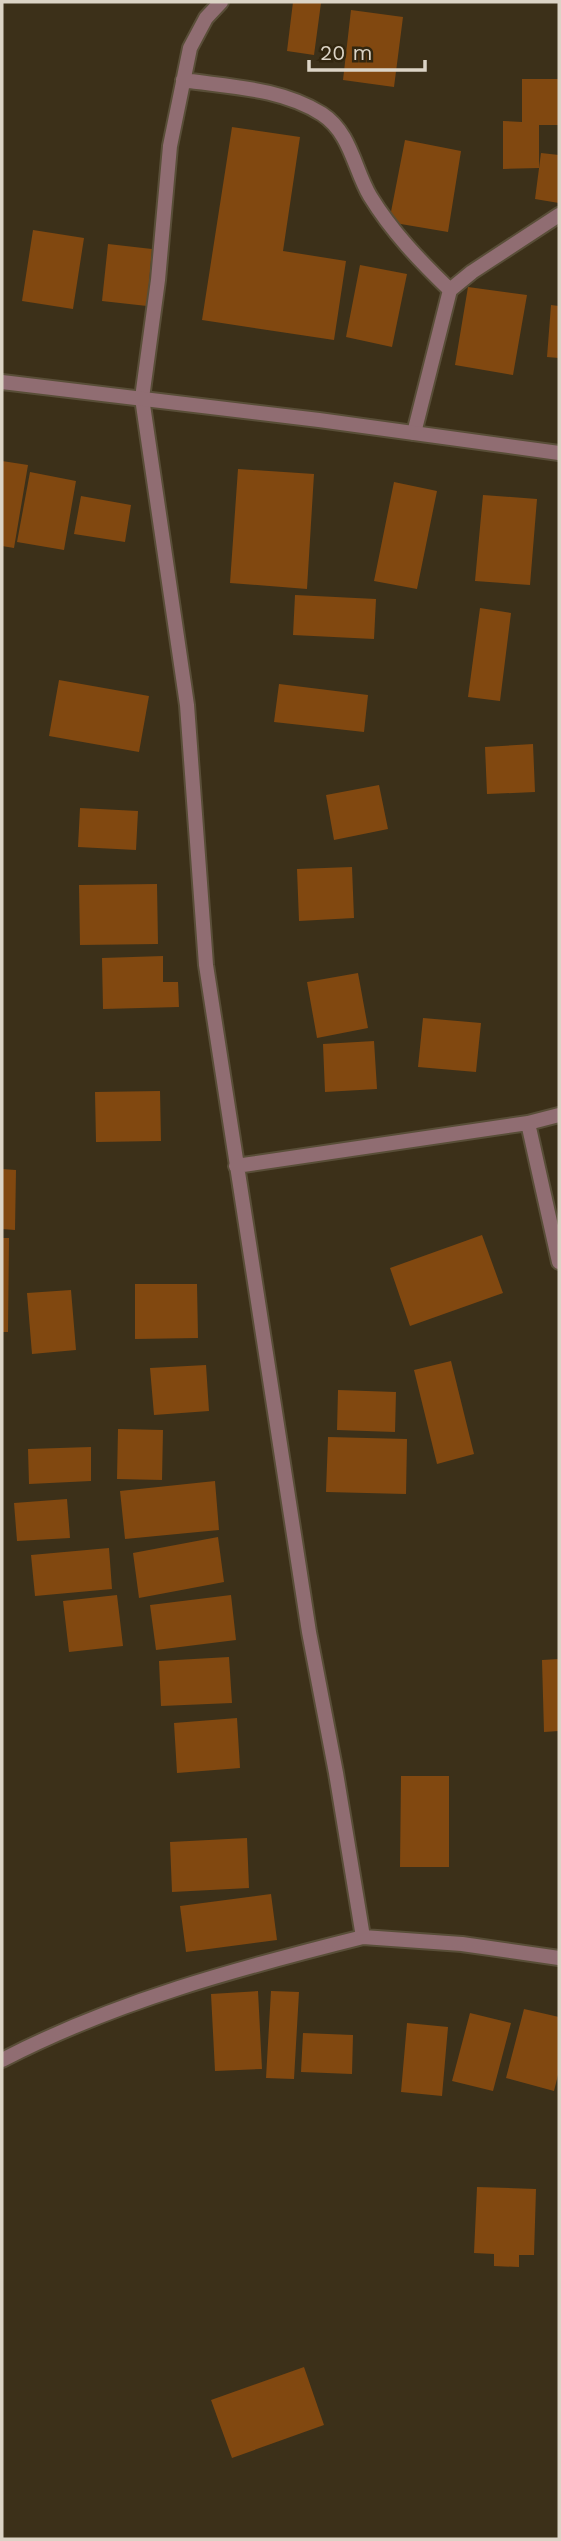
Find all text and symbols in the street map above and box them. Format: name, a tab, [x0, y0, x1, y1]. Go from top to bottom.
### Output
scale bar	[309, 28, 424, 72]
text: 20 m	[320, 40, 372, 65]

